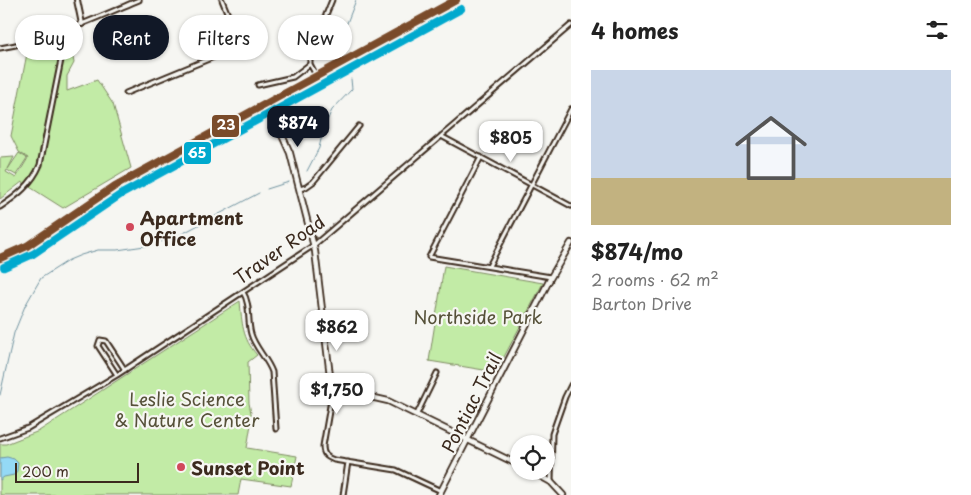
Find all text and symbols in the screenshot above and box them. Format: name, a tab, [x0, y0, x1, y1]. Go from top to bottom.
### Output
text: 4 homes	[591, 14, 678, 46]
chip: Buy	[15, 15, 83, 60]
chip: Rent	[93, 15, 169, 60]
chip: Filters	[179, 15, 268, 60]
chip: New	[278, 15, 352, 60]
icon: filters	[923, 16, 951, 44]
icon: home	[726, 103, 816, 193]
pin: $874	[268, 106, 328, 148]
text: $874	[278, 110, 318, 134]
line badge: 23	[211, 114, 240, 138]
text: 23	[217, 114, 235, 135]
pin: $805	[481, 120, 541, 163]
text: $805	[490, 125, 532, 149]
line badge: 65	[183, 141, 212, 165]
text: 65	[188, 142, 206, 163]
place label: Apartment Office	[140, 204, 244, 252]
street label: Traver Road	[228, 208, 330, 290]
marker: Apartment Office	[124, 221, 136, 233]
text: $874/mo	[591, 235, 683, 267]
text: 2 rooms · 62 m²	[591, 267, 719, 291]
text: Barton Drive	[591, 291, 692, 315]
park label: Northside Park	[414, 303, 543, 330]
pin: $862	[307, 310, 367, 352]
text: $862	[316, 314, 358, 338]
street label: Pontiac Trail	[434, 347, 508, 457]
pin: $1,750	[296, 372, 378, 415]
text: $1,750	[311, 377, 363, 401]
park label: Leslie Science & Nature Center	[115, 385, 260, 433]
map controls	[510, 435, 555, 480]
button: locate	[510, 435, 555, 480]
place label: Sunset Point	[191, 454, 305, 481]
scale bar	[15, 460, 139, 483]
text: 200 m	[22, 461, 69, 482]
marker: Sunset Point	[175, 461, 187, 473]

